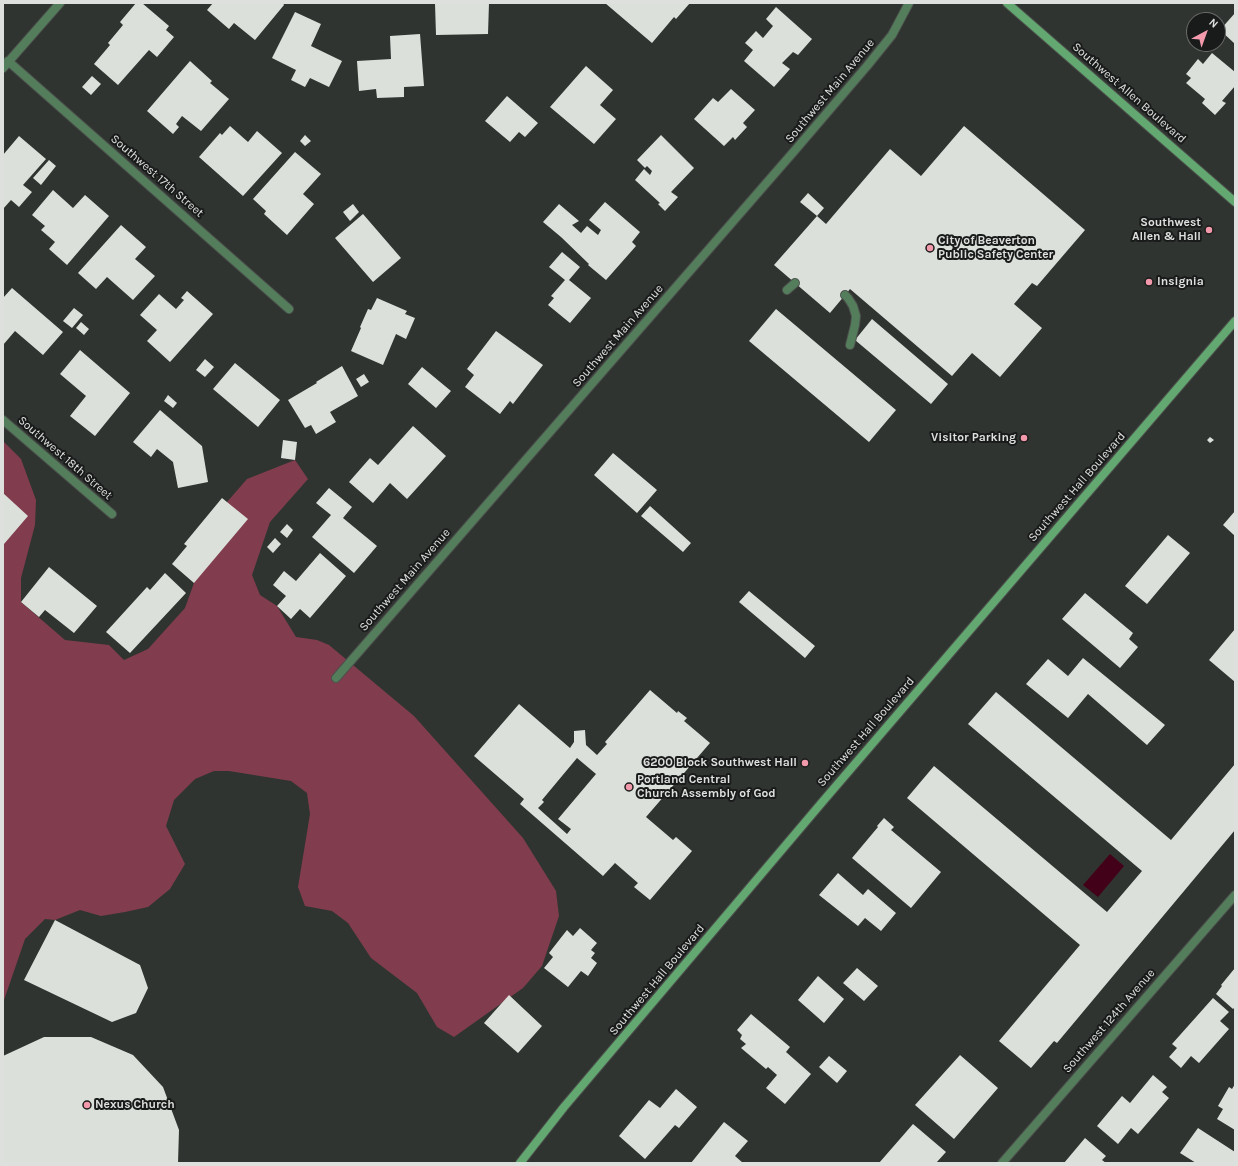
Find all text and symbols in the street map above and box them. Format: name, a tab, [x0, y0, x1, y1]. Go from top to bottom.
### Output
north arrow	[1186, 12, 1226, 52]
text: N	[1206, 16, 1221, 31]
street label: Southwest Main Avenue	[782, 36, 878, 146]
street label: Southwest Allen Boulevard	[1069, 40, 1189, 146]
street label: Southwest 17th Street	[108, 132, 206, 220]
place label: Southwest Allen & Hall	[1132, 216, 1201, 244]
marker: Southwest Allen & Hall	[1204, 225, 1214, 235]
place label: City of Beaverton Public Safety Center	[938, 234, 1053, 262]
marker: City of Beaverton Public Safety Center	[925, 243, 935, 253]
place label: Insignia	[1157, 275, 1204, 289]
marker: Insignia	[1144, 277, 1154, 287]
street label: Southwest Main Avenue	[570, 282, 666, 390]
street label: Southwest 18th Street	[15, 413, 115, 503]
street label: Southwest Hall Boulevard	[1025, 429, 1129, 545]
place label: Visitor Parking	[931, 431, 1016, 445]
marker: Visitor Parking	[1019, 433, 1029, 443]
street label: Southwest Main Avenue	[357, 526, 453, 634]
street label: Southwest Hall Boulevard	[814, 674, 918, 790]
place label: 6200 Block Southwest Hall	[643, 756, 797, 770]
marker: 6200 Block Southwest Hall	[800, 758, 810, 768]
place label: Portland Central Church Assembly of God	[637, 773, 776, 801]
marker: Portland Central Church Assembly of God	[624, 782, 634, 792]
street label: Southwest Hall Boulevard	[606, 922, 708, 1038]
street label: Southwest 124th Avenue	[1060, 966, 1158, 1076]
place label: Nexus Church	[95, 1098, 175, 1112]
marker: Nexus Church	[82, 1100, 92, 1110]

